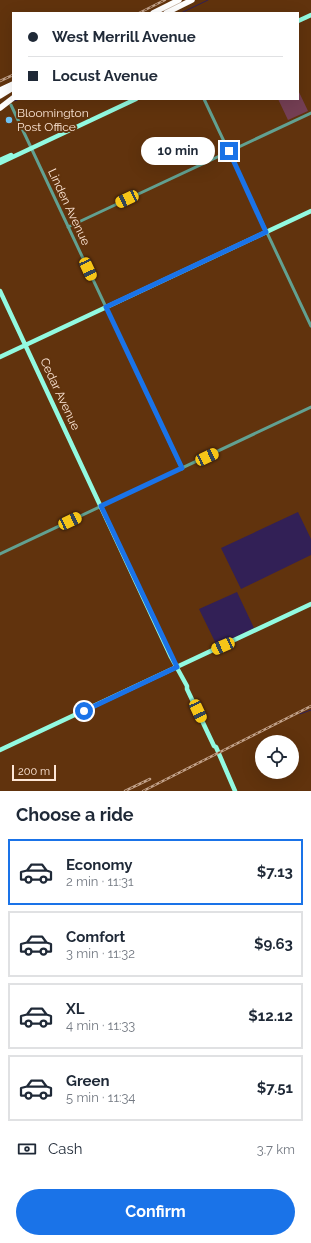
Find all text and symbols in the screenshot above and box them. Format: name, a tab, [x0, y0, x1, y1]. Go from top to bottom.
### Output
text: West Merrill Avenue	[52, 28, 196, 46]
text: Locust Avenue	[52, 67, 158, 85]
place label: Bloomington Post Office	[17, 106, 89, 134]
marker: Bloomington Post Office	[4, 115, 14, 125]
callout: 10 min	[141, 137, 215, 165]
route end	[220, 142, 238, 160]
text: 10 min	[158, 143, 198, 158]
street label: Linden Avenue	[45, 166, 93, 248]
car	[114, 188, 140, 210]
car	[77, 256, 99, 282]
street label: Cedar Avenue	[37, 356, 83, 432]
car	[194, 446, 220, 468]
car	[57, 510, 83, 532]
car	[210, 636, 236, 656]
car	[187, 698, 209, 724]
route start	[75, 702, 93, 720]
map controls	[255, 735, 299, 779]
button: locate	[255, 735, 299, 779]
scale bar	[12, 763, 56, 782]
text: 200 m	[18, 765, 50, 778]
text: Choose a ride	[16, 804, 134, 825]
icon: car	[18, 854, 54, 890]
text: Economy	[66, 856, 133, 874]
text: $7.13	[257, 863, 293, 881]
text: 2 min · 11:31	[66, 874, 134, 889]
icon: car	[18, 926, 54, 962]
text: Comfort	[66, 928, 125, 946]
text: $9.63	[254, 935, 293, 953]
text: 3 min · 11:32	[66, 946, 135, 961]
icon: car	[18, 998, 54, 1034]
text: XL	[66, 1000, 84, 1018]
text: $12.12	[248, 1007, 293, 1025]
text: 4 min · 11:33	[66, 1018, 135, 1033]
icon: car	[18, 1070, 54, 1106]
text: Green	[66, 1072, 110, 1090]
text: $7.51	[257, 1079, 293, 1097]
text: 5 min · 11:34	[66, 1090, 135, 1105]
icon: cash	[16, 1138, 38, 1160]
text: Cash	[48, 1140, 82, 1158]
text: 3.7 km	[257, 1142, 295, 1157]
button: Confirm	[16, 1189, 295, 1235]

